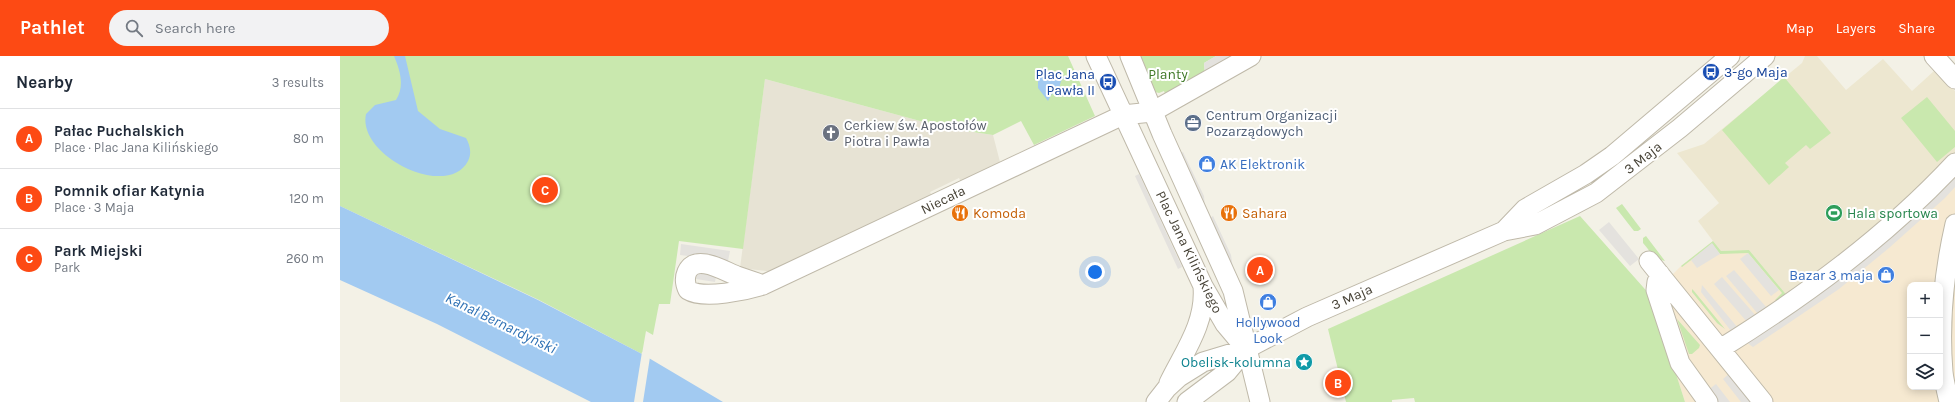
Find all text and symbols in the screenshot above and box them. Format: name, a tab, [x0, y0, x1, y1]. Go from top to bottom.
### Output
search box	[109, 10, 389, 46]
text: Pathlet	[20, 17, 85, 39]
icon: search	[123, 17, 145, 39]
text: Search here	[155, 19, 236, 37]
text: Map	[1786, 20, 1814, 37]
text: Layers	[1836, 20, 1876, 37]
text: Share	[1898, 20, 1935, 37]
bus stop icon: 3-go Maja	[1701, 62, 1721, 82]
place label: 3-go Maja	[1724, 64, 1788, 81]
place label: Plac Jana Pawła II	[1036, 66, 1095, 99]
park label: Planty	[1148, 66, 1188, 83]
text: Nearby	[16, 72, 73, 92]
bus stop icon: Plac Jana Pawła II	[1098, 72, 1118, 92]
text: 3 results	[272, 75, 324, 90]
place label: Centrum Organizacji Pozarządowych	[1206, 107, 1338, 140]
office icon: Centrum Organizacji Pozarządowych	[1183, 113, 1203, 133]
place label: Cerkiew św. Apostołów Piotra i Pawła	[844, 117, 987, 150]
text: Pałac Puchalskich	[54, 122, 184, 140]
church icon: Cerkiew św. Apostołów Piotra i Pawła	[821, 123, 841, 143]
text: A	[25, 131, 33, 146]
text: 80 m	[293, 131, 324, 146]
street label: 3 Maja	[1621, 138, 1665, 178]
text: Place · Plac Jana Kilińskiego	[54, 140, 218, 155]
shop icon: AK Elektronik	[1197, 154, 1217, 174]
place label: AK Elektronik	[1220, 156, 1305, 173]
pin: C	[532, 175, 558, 205]
text: Pomnik ofiar Katynia	[54, 182, 205, 200]
street label: Niecała	[918, 182, 968, 218]
street label: Plac Jana Kilińskiego	[1152, 188, 1226, 316]
text: B	[25, 191, 33, 206]
text: 120 m	[289, 191, 324, 206]
text: Place · 3 Maja	[54, 200, 134, 215]
restaurant icon: Komoda	[950, 203, 970, 223]
restaurant icon: Sahara	[1219, 203, 1239, 223]
sports icon: Hala sportowa	[1824, 203, 1844, 223]
place label: Komoda	[973, 205, 1026, 222]
place label: Sahara	[1242, 205, 1287, 222]
place label: Hala sportowa	[1847, 205, 1938, 222]
text: Park Miejski	[54, 242, 143, 260]
text: C	[25, 251, 33, 266]
text: 260 m	[286, 251, 324, 266]
pin: A	[1247, 255, 1273, 285]
text: Park	[54, 260, 80, 275]
your location	[1085, 262, 1105, 282]
shop icon: Bazar 3 maja	[1876, 265, 1896, 285]
place label: Bazar 3 maja	[1789, 267, 1873, 284]
street label: 3 Maja	[1329, 280, 1375, 314]
map controls	[1907, 282, 1943, 390]
button: +	[1907, 282, 1943, 318]
water label: Kanał Bernardyński	[443, 288, 559, 358]
shop icon: Hollywood Look	[1258, 292, 1278, 312]
place label: Hollywood Look	[1235, 314, 1301, 347]
button: −	[1907, 318, 1943, 354]
place icon: Obelisk-kolumna	[1294, 352, 1314, 372]
place label: Obelisk-kolumna	[1181, 354, 1291, 371]
button: layers	[1907, 354, 1943, 390]
pin: B	[1325, 368, 1351, 398]

